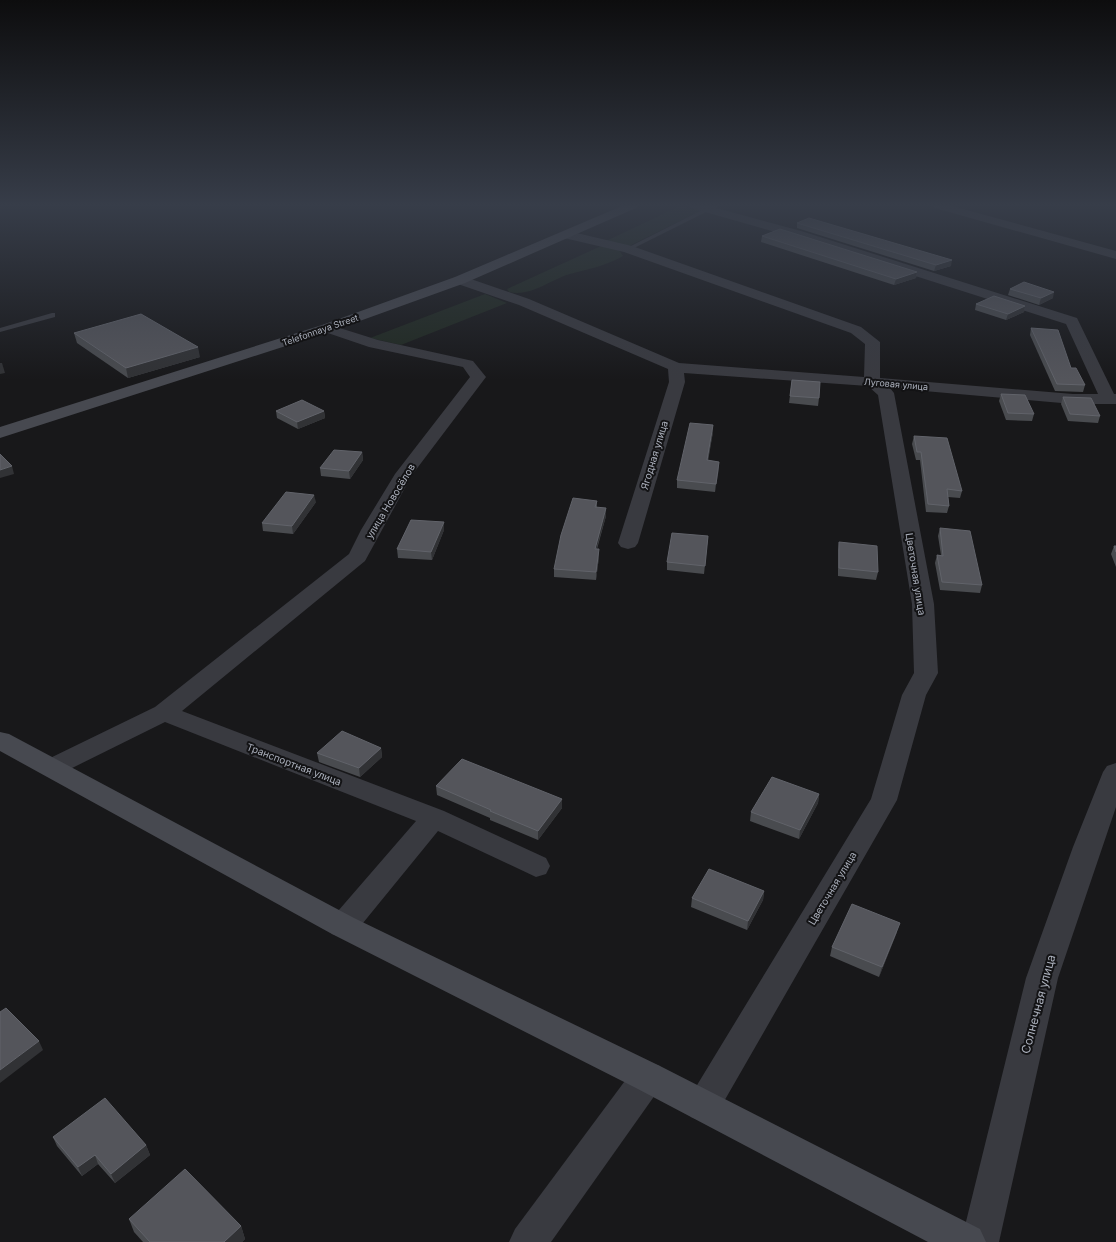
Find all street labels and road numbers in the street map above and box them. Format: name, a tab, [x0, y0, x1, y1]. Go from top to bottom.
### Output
street label: Telefonnaya Street	[280, 312, 360, 348]
street label: Луговая улица	[864, 376, 928, 392]
street label: Ягодная улица	[638, 419, 670, 491]
street label: улица Новосёлов	[363, 461, 417, 541]
street label: Цветочная улица	[904, 532, 928, 616]
street label: Транспортная улица	[245, 740, 343, 788]
street label: Цветочная улица	[805, 849, 859, 927]
street label: Солнечная улица	[1018, 953, 1058, 1055]

